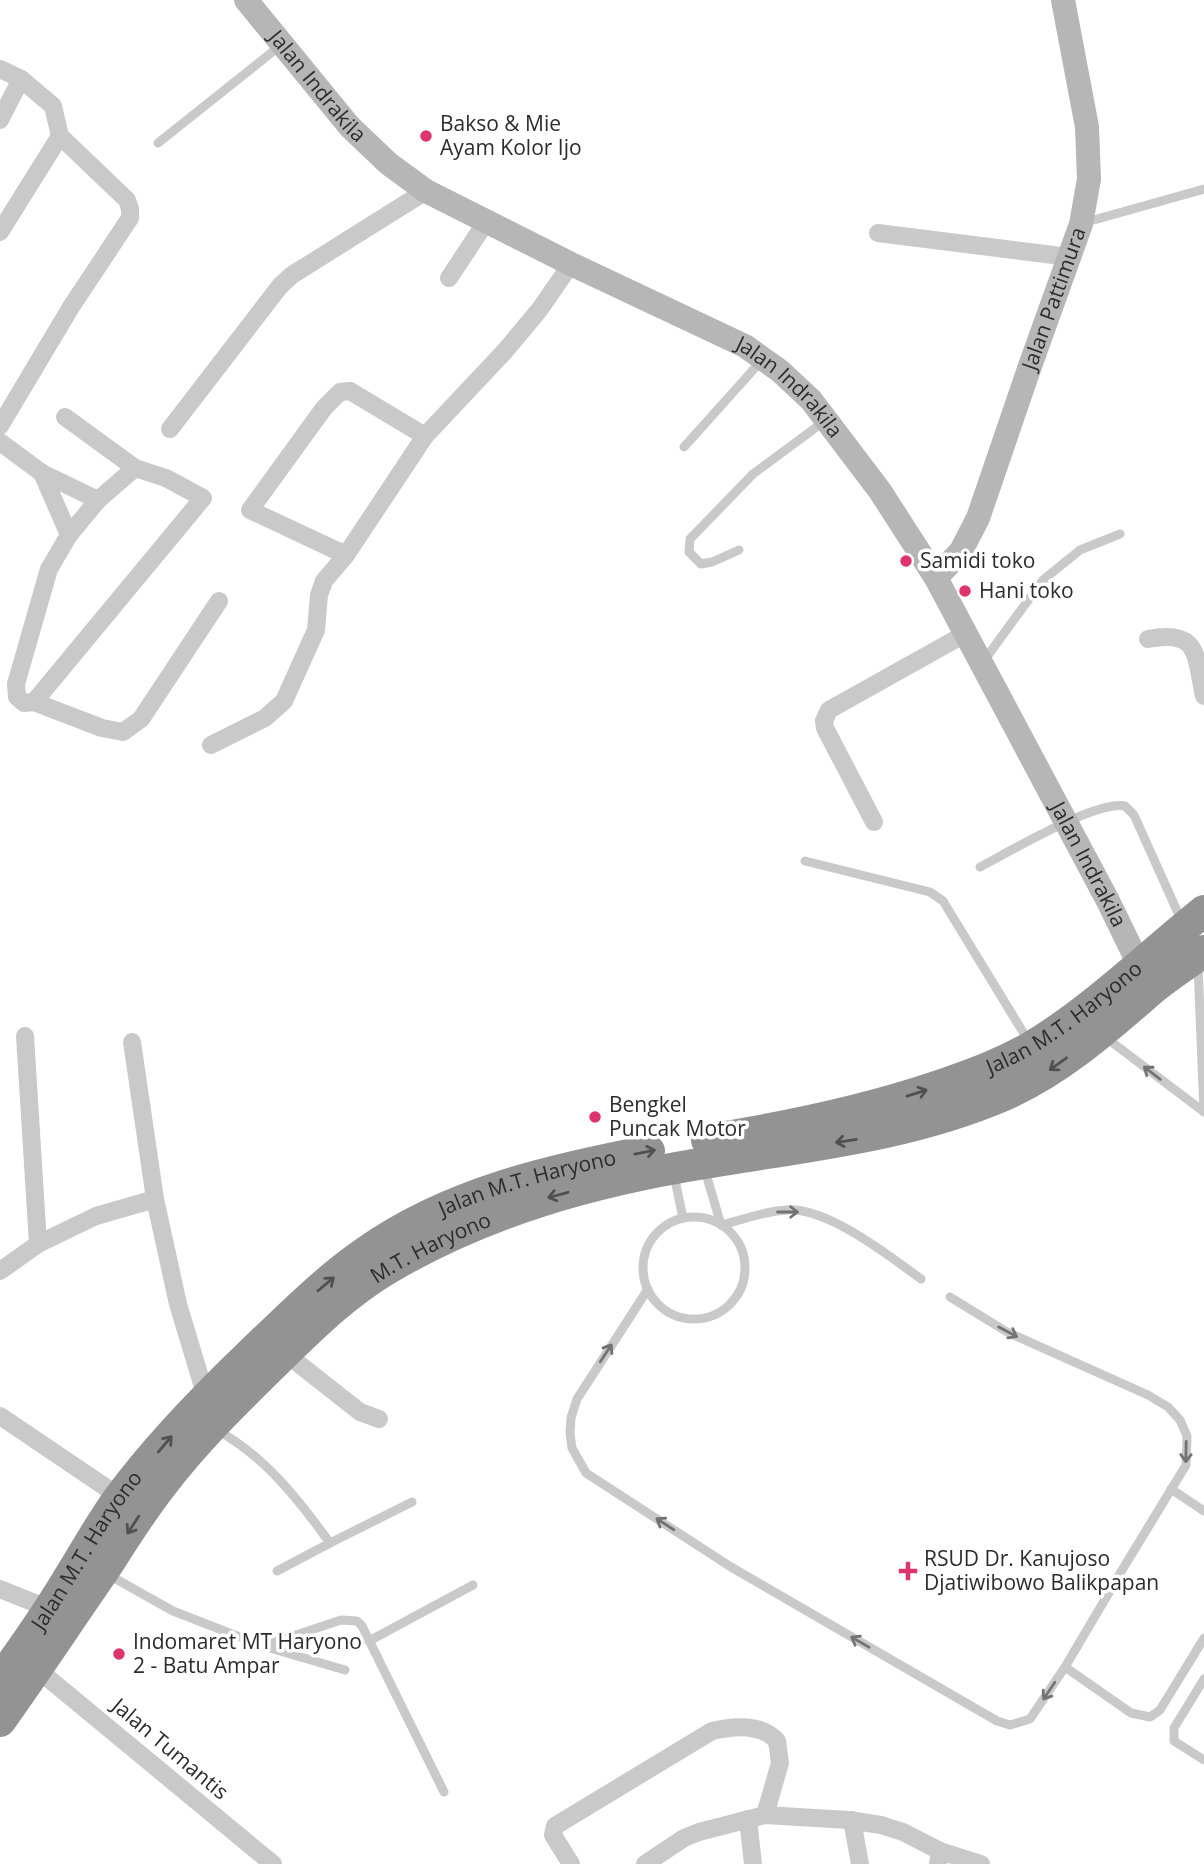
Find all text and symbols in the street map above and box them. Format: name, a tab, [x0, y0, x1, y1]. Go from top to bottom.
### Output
street label: Jalan Indrakila	[262, 22, 373, 148]
place label: Bakso & Mie Ayam Kolor Ijo	[440, 109, 582, 161]
marker: Bakso & Mie Ayam Kolor Ijo	[418, 128, 434, 144]
street label: Jalan Pattimura	[1014, 223, 1092, 375]
street label: Jalan Indrakila	[730, 328, 850, 443]
place label: Samidi toko	[920, 546, 1035, 574]
marker: Samidi toko	[898, 553, 914, 569]
place label: Hani toko	[979, 576, 1074, 604]
marker: Hani toko	[957, 583, 973, 599]
street label: Jalan Indrakila	[1044, 795, 1134, 931]
street label: Jalan M.T. Haryono	[980, 954, 1148, 1081]
one-way arrow	[1049, 1057, 1068, 1071]
one-way arrow	[1143, 1065, 1162, 1080]
one-way arrow	[906, 1086, 928, 1098]
place label: Bengkel Puncak Motor	[609, 1090, 746, 1142]
marker: Bengkel Puncak Motor	[587, 1109, 603, 1125]
one-way arrow	[835, 1135, 858, 1148]
street label: Jalan M.T. Haryono	[432, 1143, 618, 1223]
one-way arrow	[633, 1145, 656, 1158]
one-way arrow	[547, 1189, 570, 1202]
street label: M.T. Haryono	[364, 1205, 495, 1289]
one-way arrow	[776, 1205, 799, 1219]
one-way arrow	[317, 1276, 335, 1292]
one-way arrow	[997, 1325, 1018, 1339]
one-way arrow	[599, 1344, 613, 1363]
one-way arrow	[157, 1435, 172, 1453]
one-way arrow	[1180, 1440, 1193, 1463]
street label: Jalan M.T. Haryono	[23, 1464, 148, 1637]
one-way arrow	[126, 1515, 140, 1535]
one-way arrow	[656, 1517, 675, 1532]
place label: RSUD Dr. Kanujoso Djatiwibowo Balikpapan	[924, 1544, 1159, 1596]
marker: RSUD Dr. Kanujoso Djatiwibowo Balikpapan	[898, 1561, 918, 1581]
place label: Indomaret MT Haryono 2 - Batu Ampar	[133, 1627, 362, 1679]
one-way arrow	[850, 1634, 870, 1648]
marker: Indomaret MT Haryono 2 - Batu Ampar	[111, 1646, 127, 1662]
one-way arrow	[1042, 1680, 1056, 1700]
street label: Jalan Tumantis	[105, 1690, 235, 1805]

